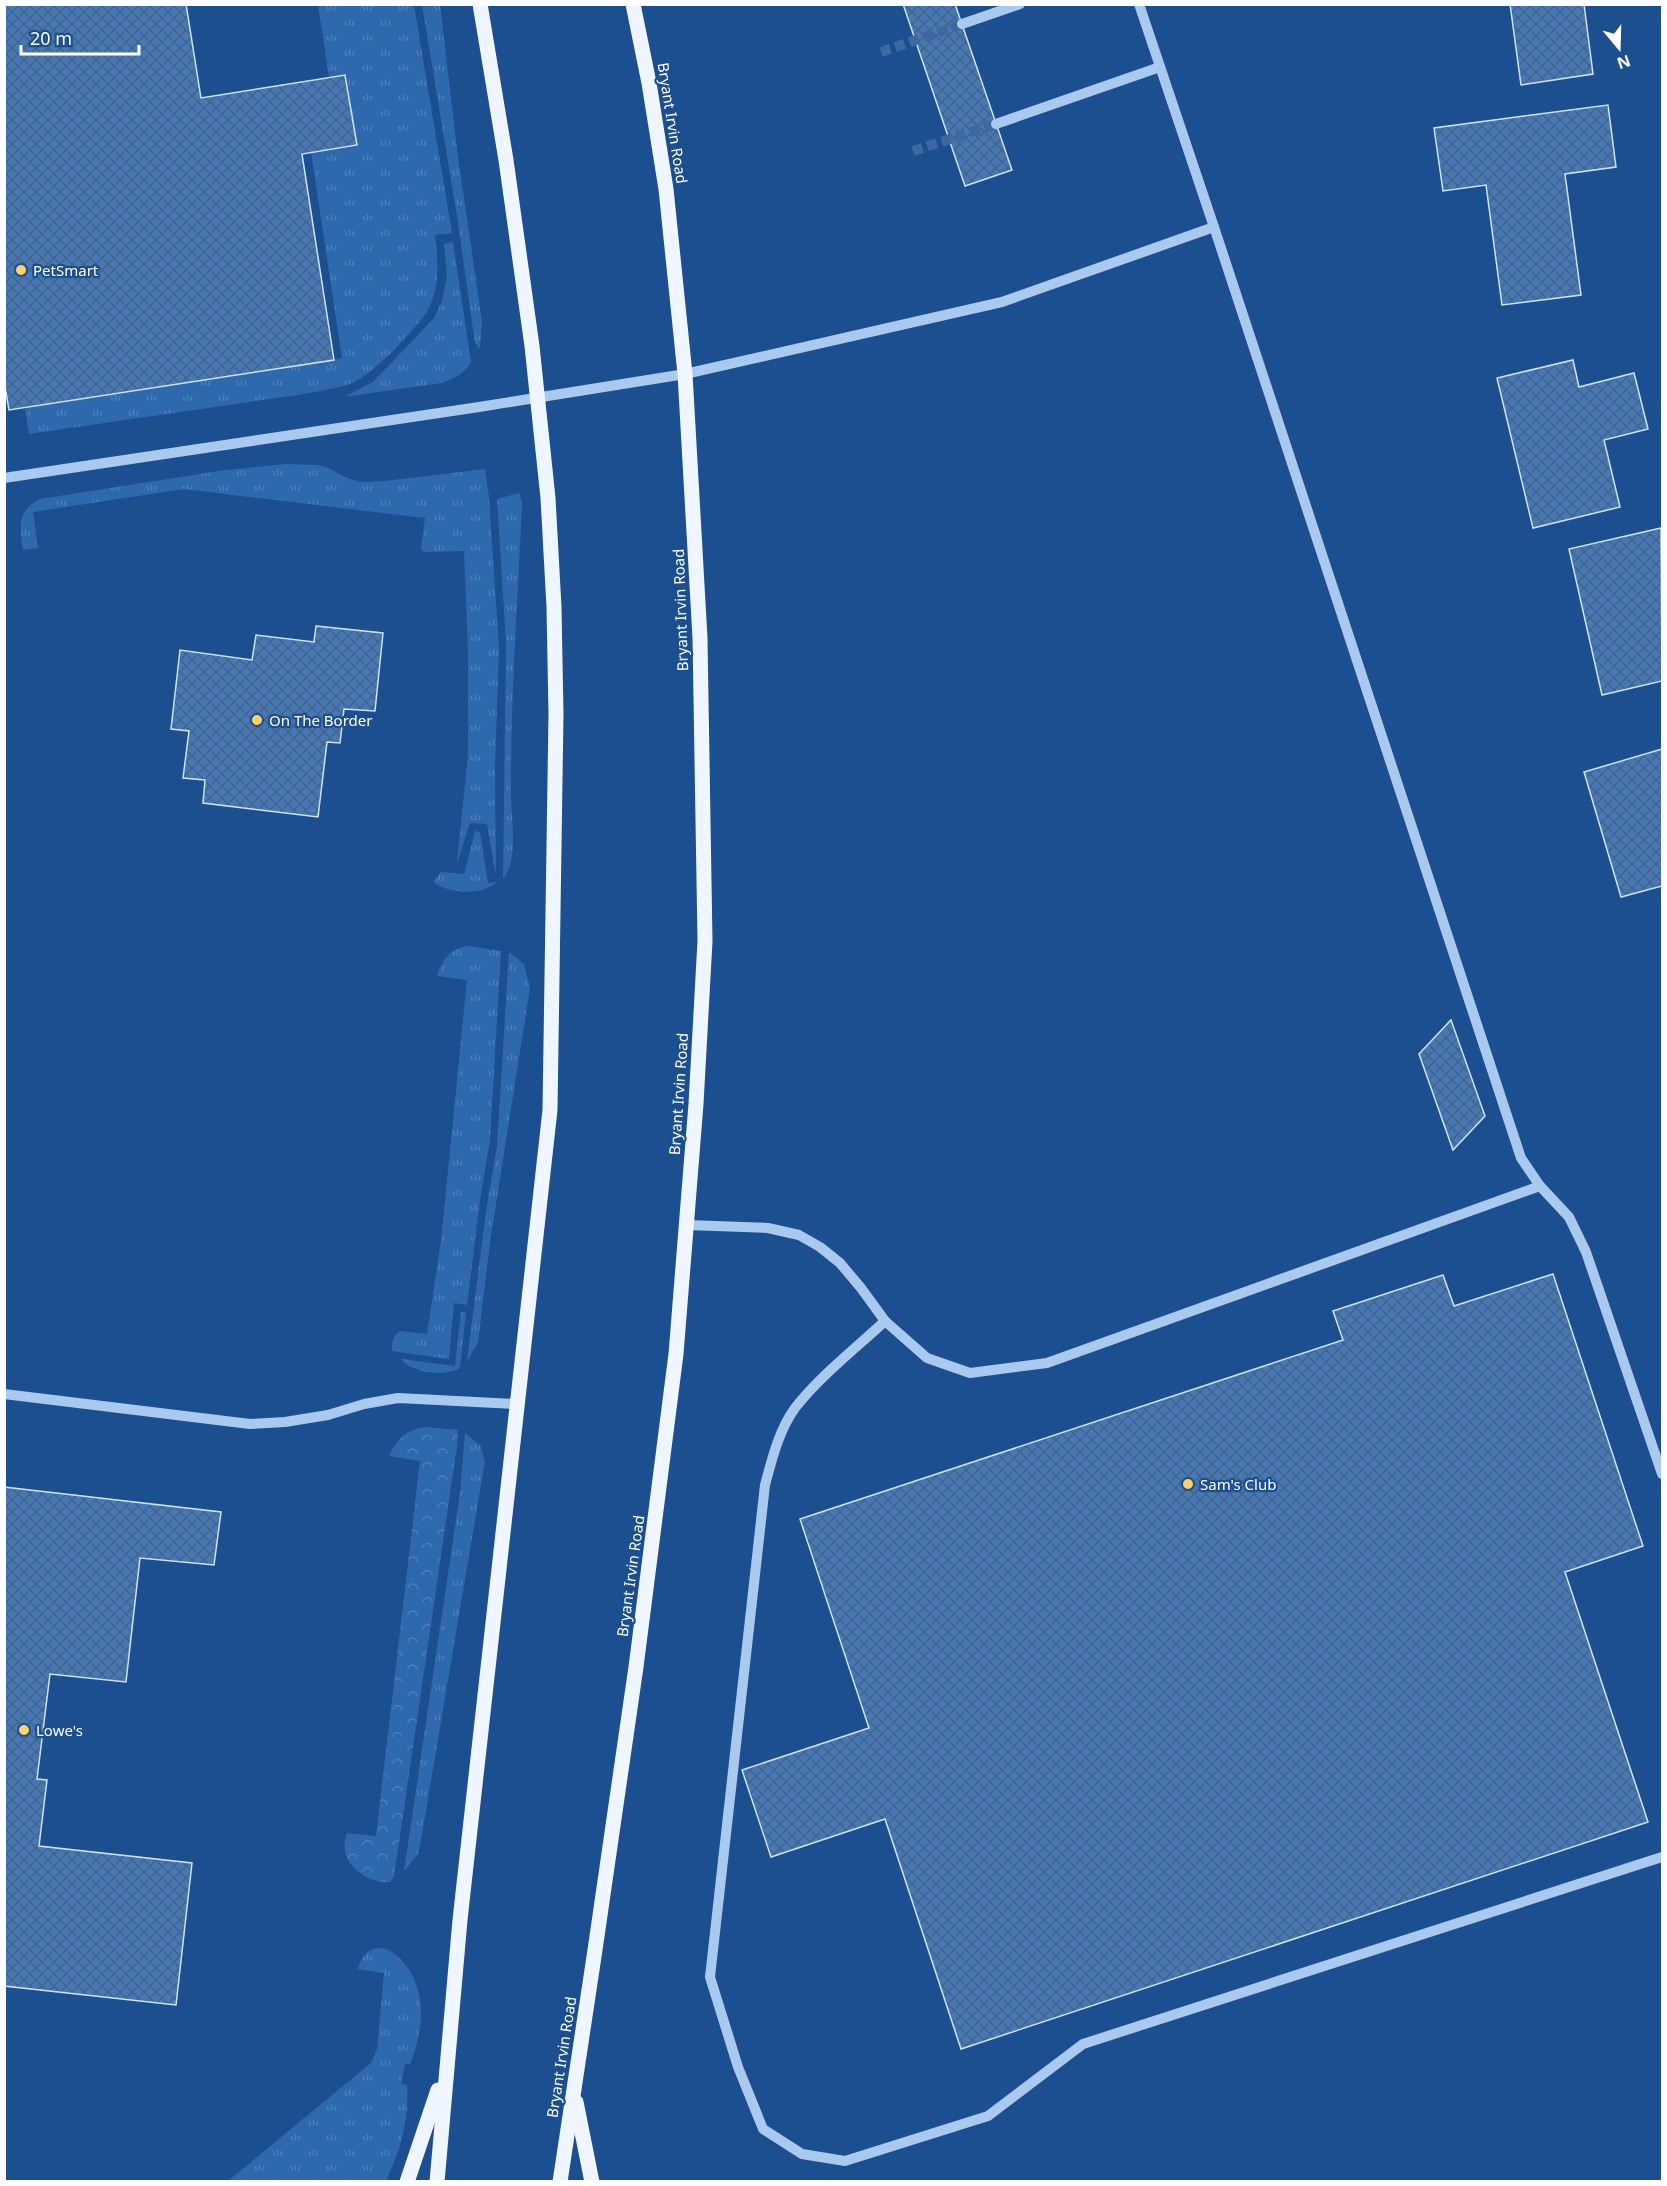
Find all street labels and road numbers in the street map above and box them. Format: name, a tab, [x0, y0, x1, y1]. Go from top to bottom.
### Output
street label: Bryant Irvin Road	[654, 61, 692, 185]
street label: Bryant Irvin Road	[668, 548, 692, 672]
street label: Bryant Irvin Road	[664, 1032, 692, 1156]
street label: Bryant Irvin Road	[612, 1514, 648, 1638]
street label: Bryant Irvin Road	[542, 1995, 580, 2119]

